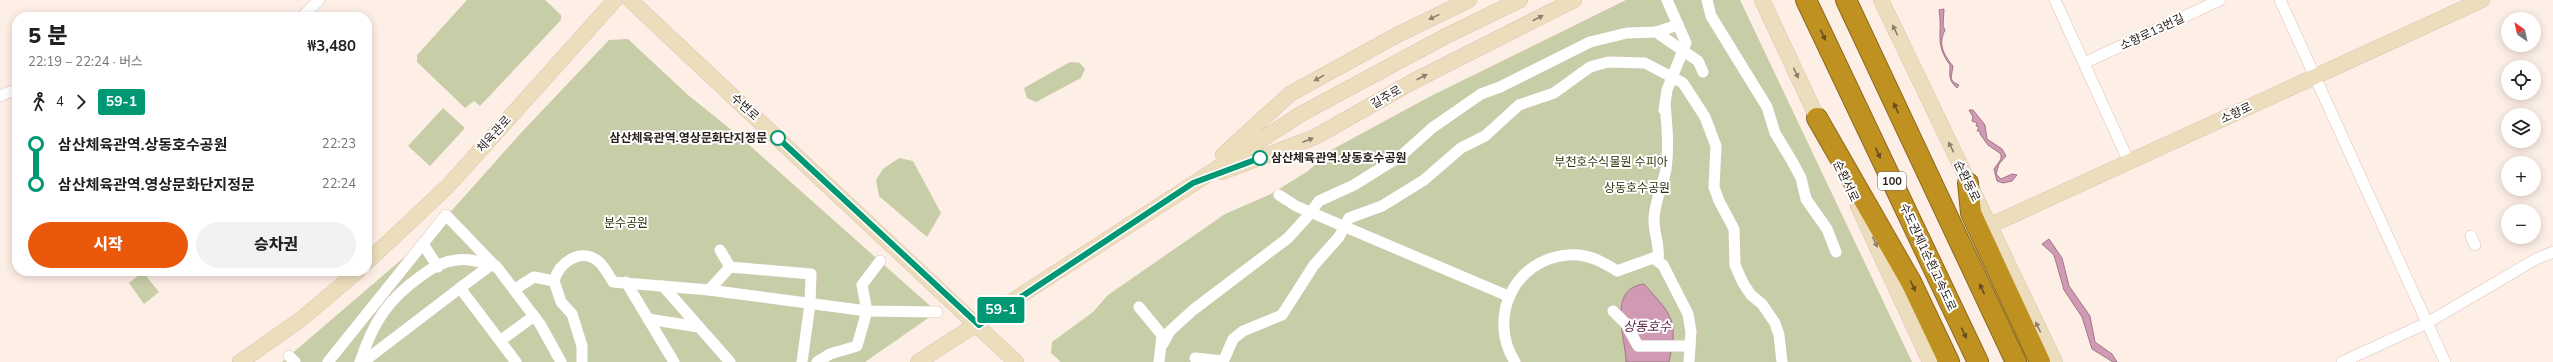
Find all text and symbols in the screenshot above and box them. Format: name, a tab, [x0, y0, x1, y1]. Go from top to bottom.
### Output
street label: 소향로13번길	[2117, 10, 2187, 54]
north arrow	[2501, 12, 2541, 52]
map controls	[2501, 12, 2541, 244]
one-way arrow	[1429, 14, 1440, 20]
one-way arrow	[1532, 15, 1544, 21]
text: 5 분	[28, 21, 68, 51]
one-way arrow	[1892, 24, 1898, 35]
one-way arrow	[1820, 30, 1826, 41]
text: ₩3,480	[307, 36, 356, 56]
text: 22:19 – 22:24 · 버스	[28, 53, 143, 71]
button: locate	[2501, 60, 2541, 100]
one-way arrow	[1793, 68, 1799, 79]
one-way arrow	[1416, 73, 1428, 80]
one-way arrow	[1314, 75, 1325, 81]
street label: 길주로	[1368, 82, 1404, 112]
street label: 수변로	[727, 90, 763, 124]
icon: walk	[28, 91, 50, 113]
icon: forward	[70, 91, 92, 113]
text: 59-1	[106, 92, 137, 111]
text: 4	[56, 93, 64, 111]
street label: 소향로	[2218, 99, 2254, 127]
one-way arrow	[1893, 102, 1899, 114]
button: layers	[2501, 108, 2541, 148]
street label: 체육관로	[473, 112, 515, 156]
place label: 삼산체육관역.영상문화단지정문	[609, 130, 767, 146]
marker: 삼산체육관역.영상문화단지정문	[770, 130, 786, 146]
text: 삼산체육관역.상동호수공원	[58, 135, 227, 155]
text: 22:23	[322, 135, 356, 153]
one-way arrow	[1303, 136, 1315, 142]
one-way arrow	[1948, 141, 1954, 152]
one-way arrow	[1875, 147, 1881, 158]
marker: 삼산체육관역.상동호수공원	[1252, 150, 1268, 166]
place label: 삼산체육관역.상동호수공원	[1271, 150, 1406, 166]
park label: 부천호수식물원 수피아	[1554, 154, 1668, 170]
button: +	[2501, 156, 2541, 196]
street label: 순환서로	[1829, 158, 1863, 204]
street label: 순환동로	[1950, 158, 1984, 204]
road number: 100	[1878, 172, 1906, 190]
text: 삼산체육관역.영상문화단지정문	[58, 175, 255, 195]
text: 22:24	[322, 175, 356, 193]
park label: 상동호수공원	[1604, 180, 1670, 196]
street label: 수도권제1순환고속도로	[1896, 200, 1960, 314]
button: −	[2501, 204, 2541, 244]
park label: 분수공원	[604, 215, 648, 231]
button: 시작	[28, 222, 188, 268]
button: 승차권	[196, 222, 356, 268]
one-way arrow	[1872, 236, 1878, 248]
one-way arrow	[1909, 280, 1916, 292]
one-way arrow	[1979, 283, 1985, 294]
line badge: 59-1	[973, 297, 1029, 323]
text: 59-1	[985, 300, 1017, 319]
water label: 상동호수	[1623, 318, 1672, 336]
one-way arrow	[2035, 321, 2041, 333]
one-way arrow	[1961, 328, 1967, 339]

